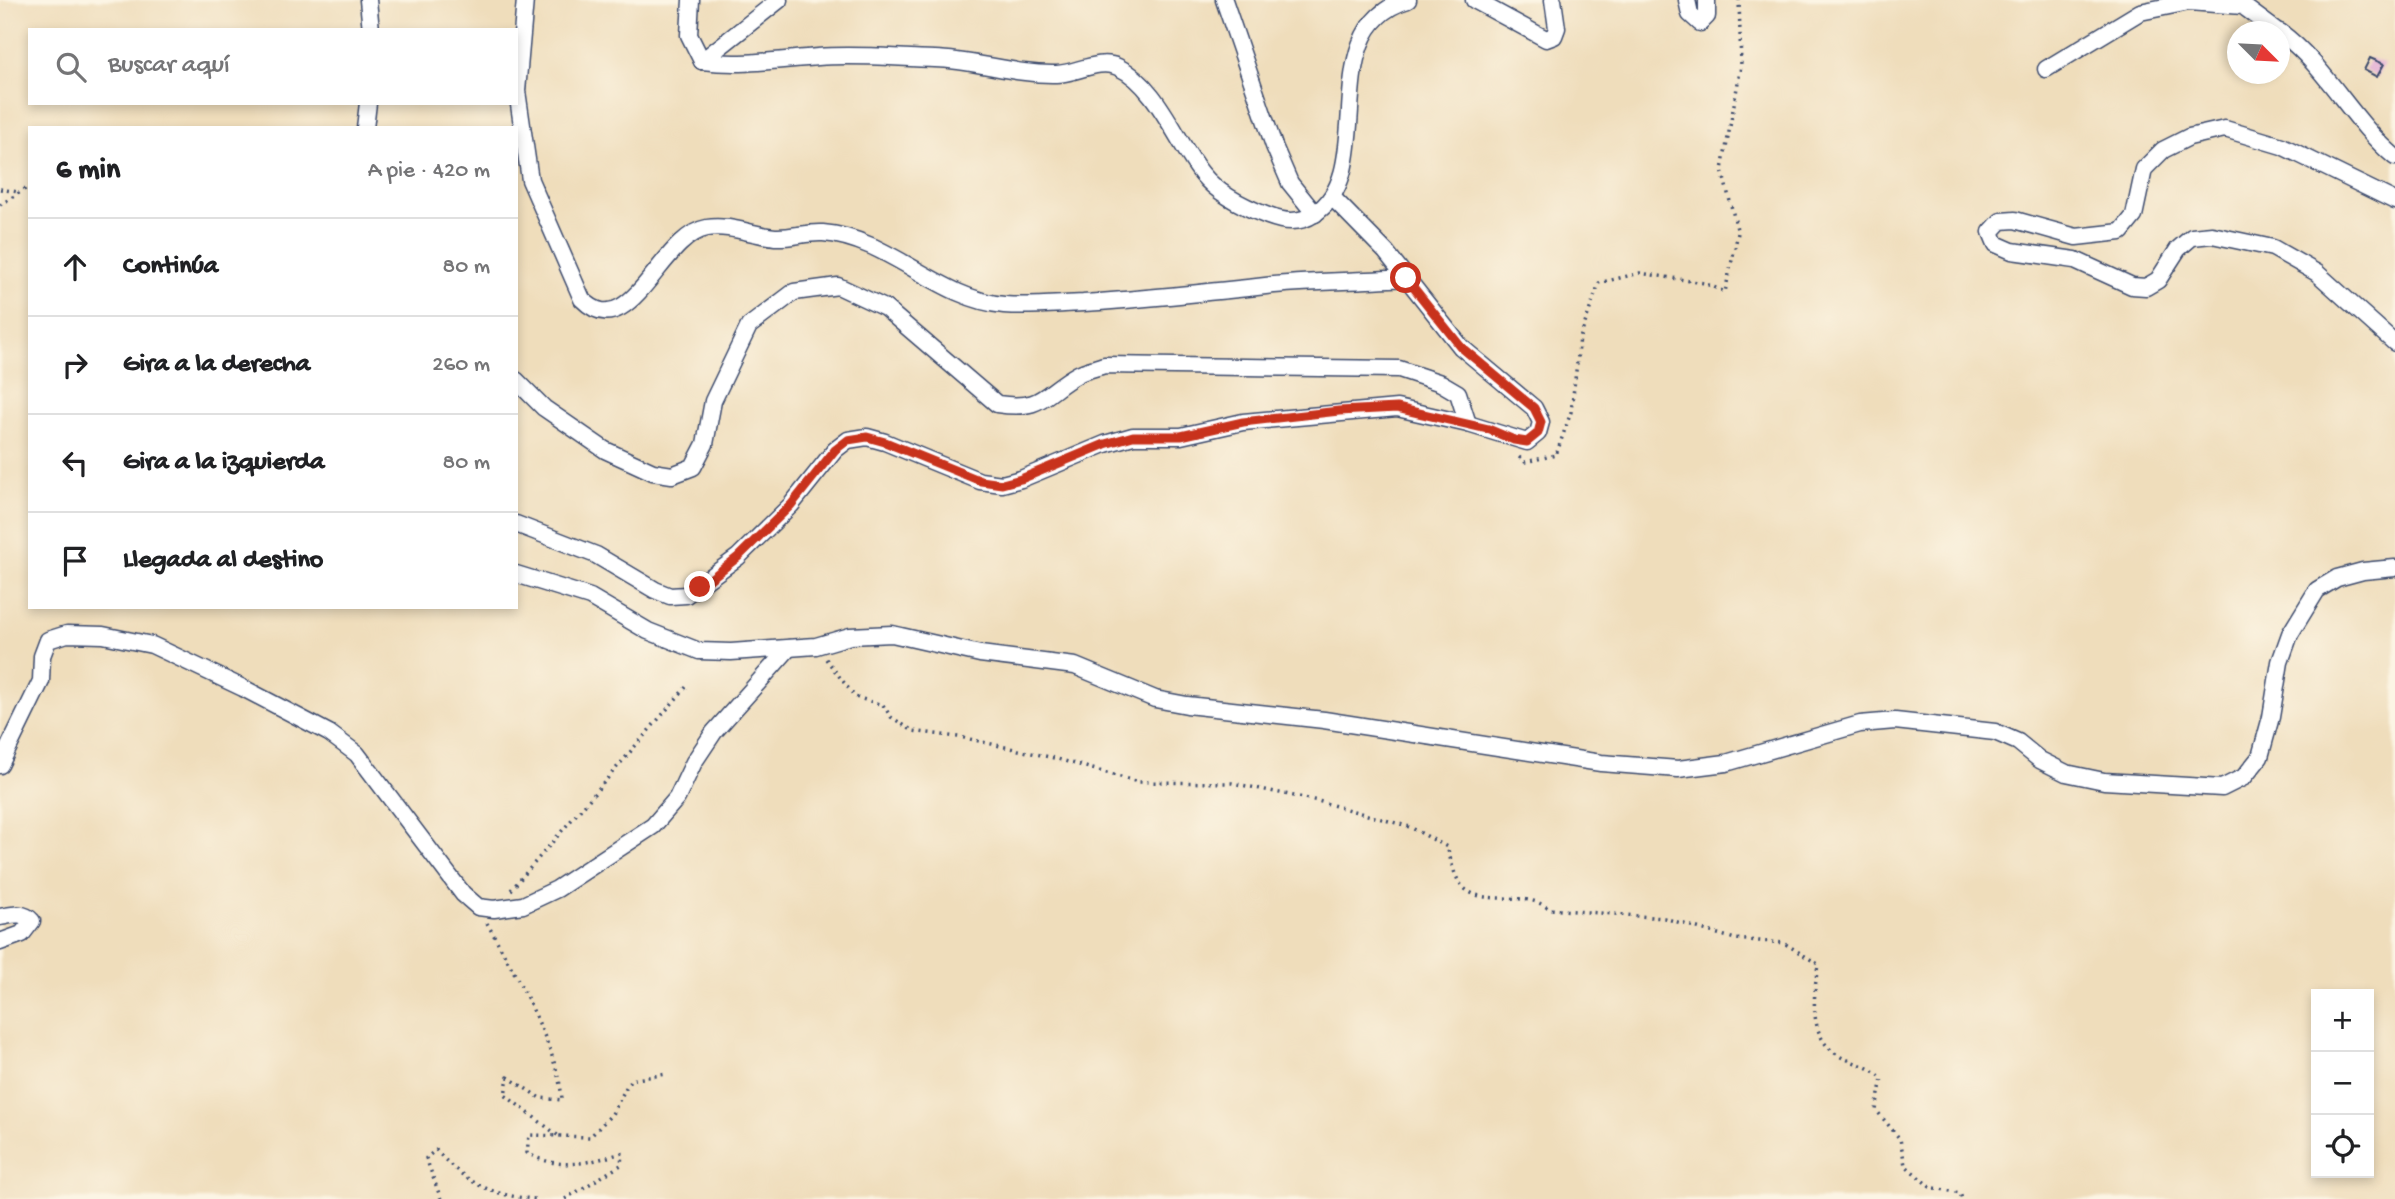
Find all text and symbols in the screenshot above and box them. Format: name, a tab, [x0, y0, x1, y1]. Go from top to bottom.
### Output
north arrow	[2227, 21, 2290, 84]
search box	[28, 28, 518, 105]
icon: search	[52, 48, 90, 86]
text: Buscar aquí	[108, 51, 230, 82]
text: 6 min	[56, 154, 120, 189]
text: A pie · 420 m	[368, 158, 490, 185]
icon: ahead	[56, 248, 94, 286]
text: Continúa	[123, 252, 218, 283]
text: 80 m	[443, 254, 490, 281]
route start	[1390, 262, 1421, 293]
icon: right	[56, 346, 94, 384]
text: Gira a la derecha	[123, 350, 310, 381]
text: 260 m	[432, 352, 490, 379]
icon: left	[56, 444, 94, 482]
text: Gira a la izquierda	[123, 448, 325, 479]
text: 80 m	[443, 450, 490, 477]
icon: arrive	[56, 542, 94, 580]
text: Llegada al destino	[123, 546, 323, 577]
route end	[684, 571, 715, 602]
map controls	[2311, 989, 2374, 1178]
button: +	[2311, 989, 2374, 1052]
button: −	[2311, 1052, 2374, 1115]
button: locate	[2311, 1115, 2374, 1178]

